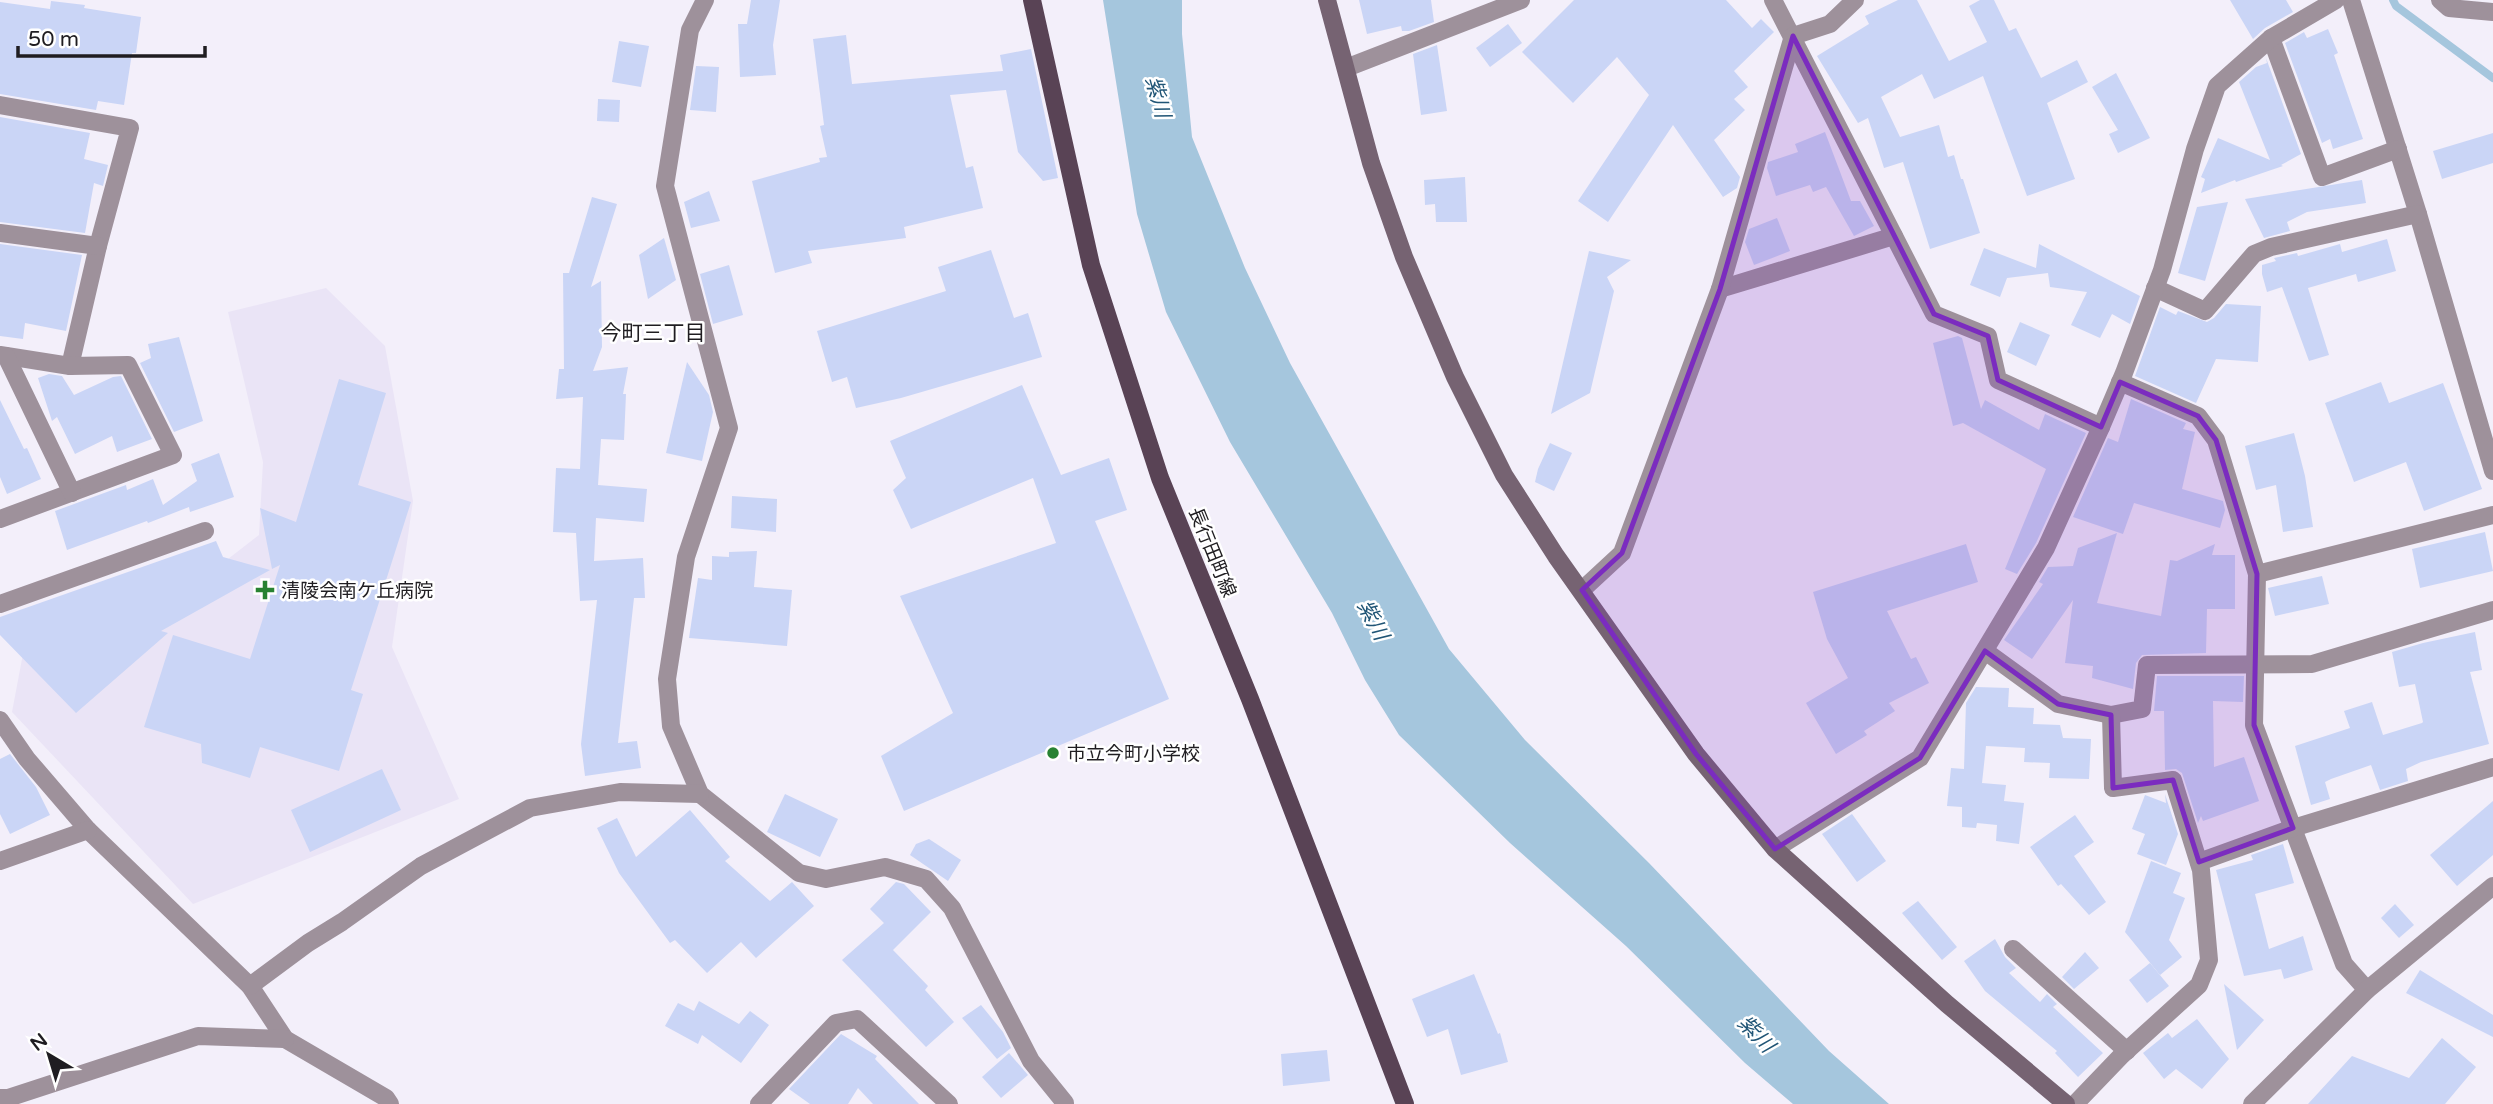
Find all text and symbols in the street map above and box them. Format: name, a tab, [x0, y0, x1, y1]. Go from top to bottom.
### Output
scale bar	[18, 14, 205, 58]
text: 50 m	[28, 27, 79, 52]
water label: 紫川	[1140, 74, 1176, 123]
district label: 今町三丁目	[601, 321, 706, 346]
street label: 長行田町線	[1184, 504, 1240, 601]
marker: 清陵会南ケ丘病院	[255, 580, 275, 600]
place label: 清陵会南ケ丘病院	[281, 580, 433, 602]
water label: 紫川	[1352, 596, 1394, 646]
place label: 市立今町小学校	[1067, 743, 1200, 765]
marker: 市立今町小学校	[1045, 745, 1061, 761]
water label: 紫川	[1732, 1011, 1781, 1060]
north arrow	[14, 1020, 84, 1090]
text: N	[26, 1029, 52, 1056]

